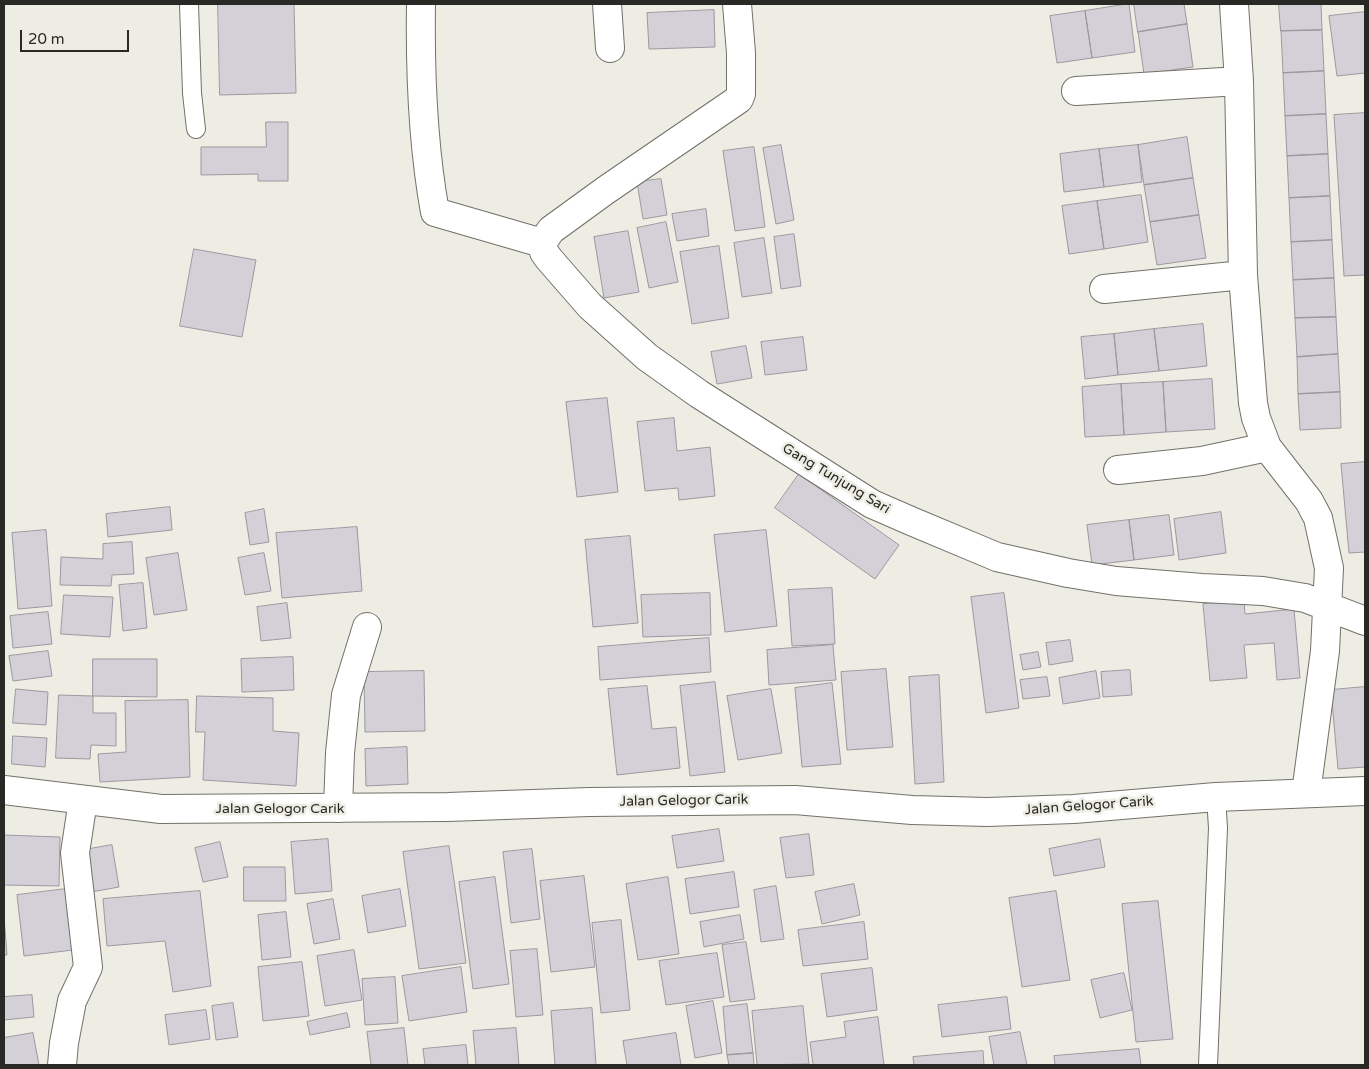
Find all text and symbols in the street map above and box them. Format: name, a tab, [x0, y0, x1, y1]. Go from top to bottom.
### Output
scale bar	[22, 20, 131, 52]
text: 20 m	[28, 30, 65, 48]
street label: Gang Tunjung Sari	[779, 440, 893, 518]
street label: Jalan Gelogor Carik	[619, 791, 749, 811]
street label: Jalan Gelogor Carik	[1024, 793, 1154, 819]
street label: Jalan Gelogor Carik	[216, 801, 344, 817]

